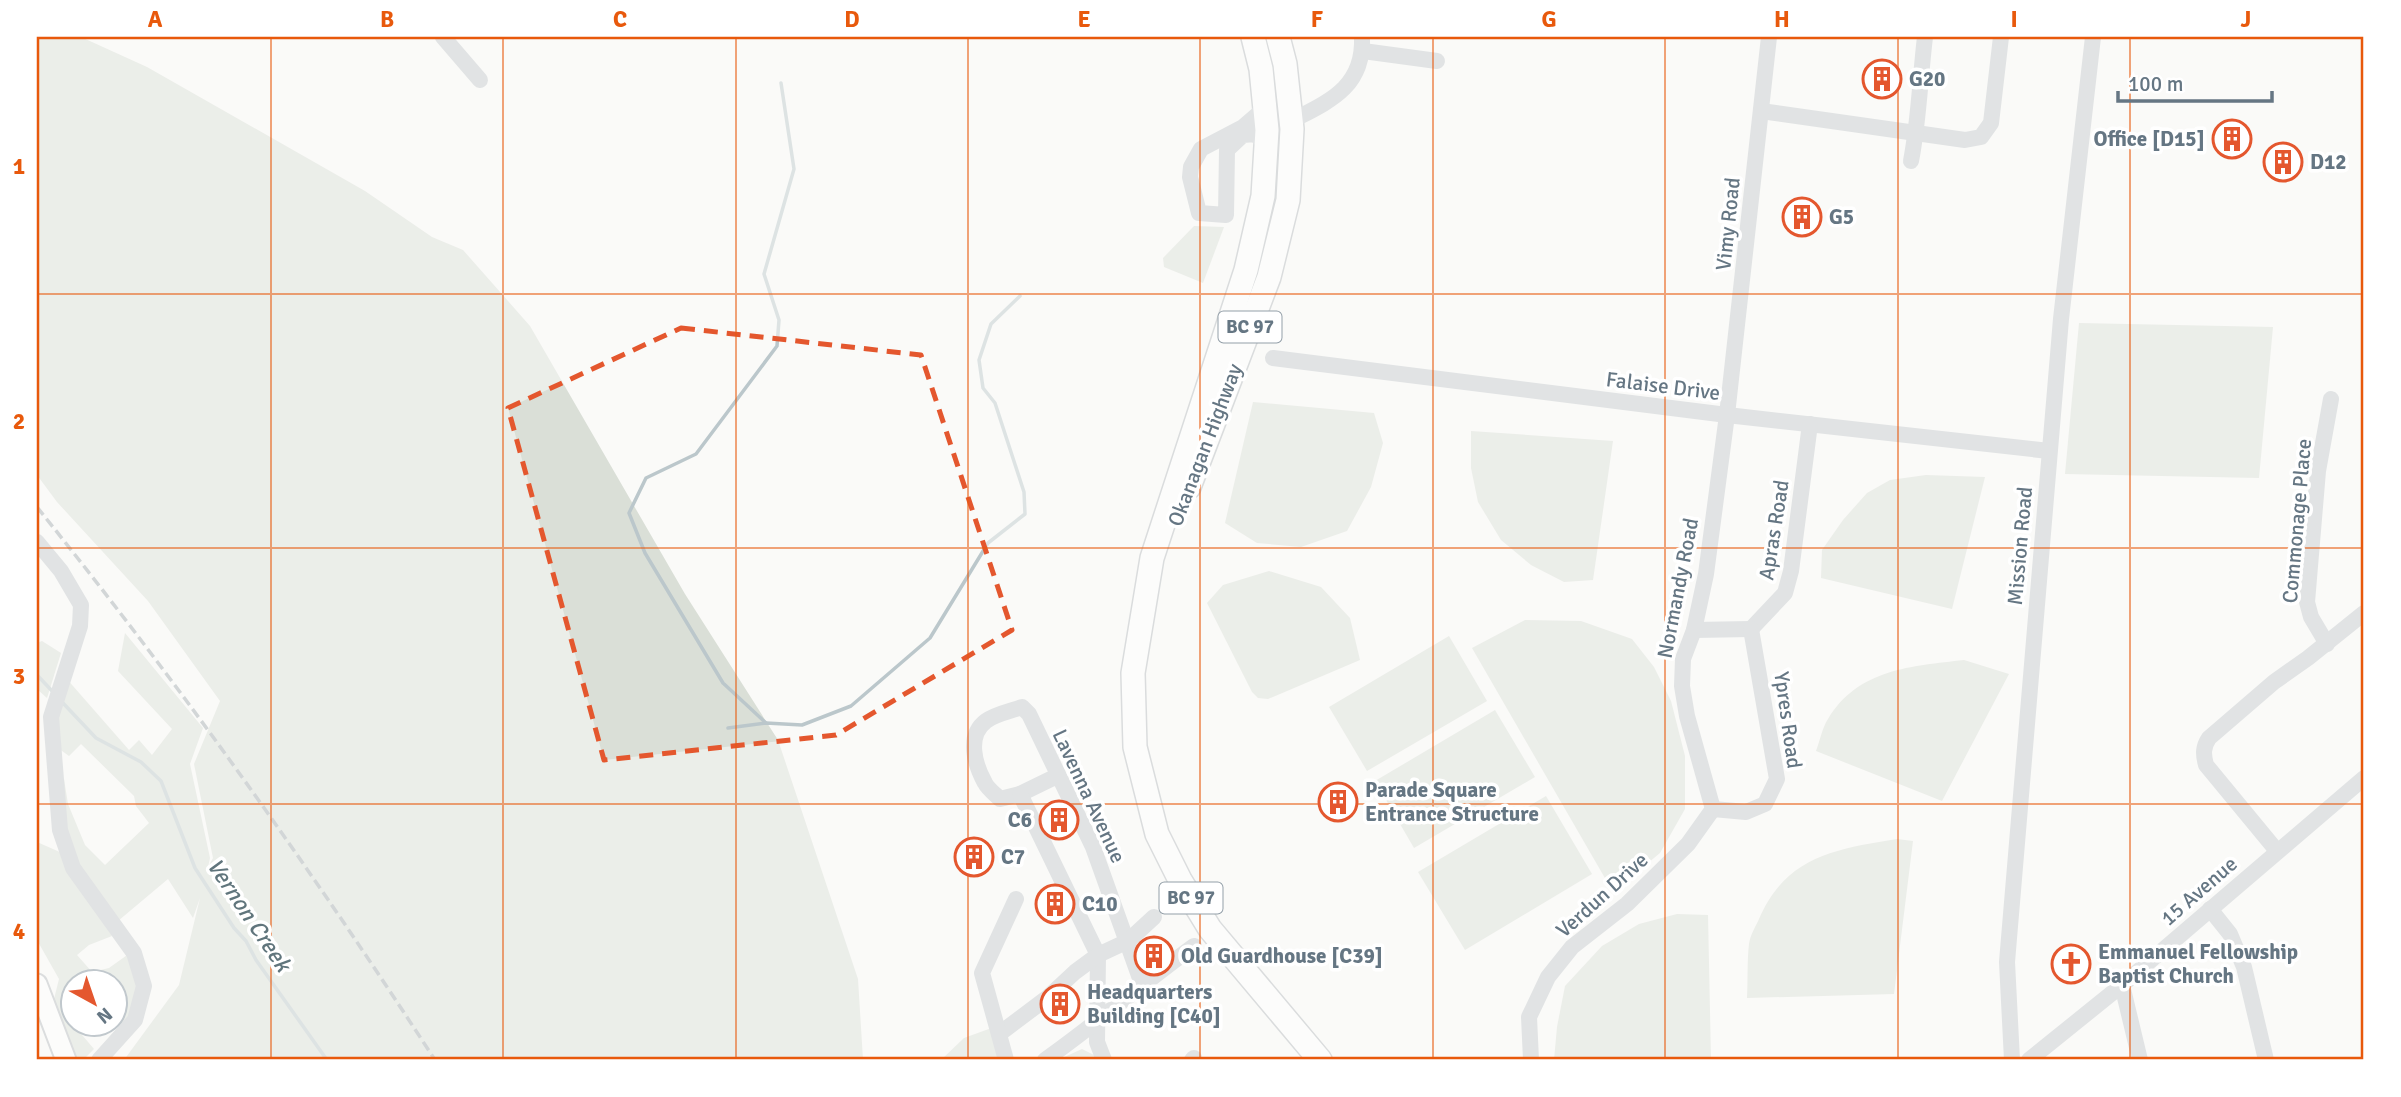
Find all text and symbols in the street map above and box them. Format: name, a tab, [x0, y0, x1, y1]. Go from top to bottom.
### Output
text: A	[148, 5, 163, 34]
text: B	[380, 5, 394, 34]
text: C	[613, 5, 627, 34]
text: D	[844, 5, 860, 34]
text: E	[1077, 5, 1091, 34]
text: F	[1311, 5, 1323, 34]
text: G	[1541, 5, 1557, 34]
text: H	[1774, 5, 1790, 34]
text: I	[2010, 5, 2018, 34]
text: J	[2241, 5, 2251, 34]
building icon: G20	[1861, 58, 1903, 100]
scale bar	[2118, 60, 2272, 104]
place label: G20	[1909, 66, 1945, 92]
text: 100 m	[2128, 71, 2183, 97]
building icon: Office [D15]	[2211, 118, 2253, 160]
place label: Office [D15]	[2094, 126, 2205, 152]
building icon: D12	[2262, 141, 2304, 183]
place label: D12	[2310, 149, 2347, 175]
text: 1	[13, 152, 25, 181]
street label: Vimy Road	[1710, 176, 1746, 272]
building icon: G5	[1781, 196, 1823, 238]
place label: G5	[1829, 204, 1854, 230]
road number: BC 97	[1218, 312, 1282, 342]
street label: Okanagan Highway	[1162, 360, 1248, 530]
street label: Falaise Drive	[1604, 366, 1722, 406]
text: 2	[13, 407, 25, 436]
street label: Commonage Place	[2277, 438, 2317, 604]
street label: Apras Road	[1753, 478, 1795, 582]
street label: Mission Road	[2002, 486, 2038, 606]
street label: Normandy Road	[1652, 516, 1704, 660]
text: 3	[13, 662, 25, 691]
street label: Ypres Road	[1768, 670, 1808, 770]
street label: Lavenna Avenue	[1047, 725, 1131, 867]
place label: Parade Square Entrance Structure	[1365, 777, 1539, 827]
building icon: Parade Square Entrance Structure	[1317, 781, 1359, 823]
building icon: C6	[1038, 799, 1080, 841]
place label: C6	[1008, 807, 1032, 833]
building icon: C7	[953, 836, 995, 878]
place label: C7	[1001, 844, 1025, 870]
street label: Verdun Drive	[1551, 847, 1653, 943]
street label: 15 Avenue	[2155, 851, 2243, 931]
water label: Vernon Creek	[200, 853, 299, 979]
road number: BC 97	[1160, 882, 1222, 914]
building icon: C10	[1034, 883, 1076, 925]
place label: C10	[1082, 891, 1117, 917]
text: 4	[13, 917, 25, 946]
building icon: Old Guardhouse [C39]	[1133, 935, 1175, 977]
place label: Emmanuel Fellowship Baptist Church	[2098, 939, 2298, 989]
place label: Old Guardhouse [C39]	[1181, 943, 1383, 969]
church icon: Emmanuel Fellowship Baptist Church	[2050, 943, 2092, 985]
north arrow	[60, 968, 130, 1038]
place label: Headquarters Building [C40]	[1087, 979, 1221, 1029]
building icon: Headquarters Building [C40]	[1039, 983, 1081, 1025]
text: N	[92, 1002, 117, 1029]

